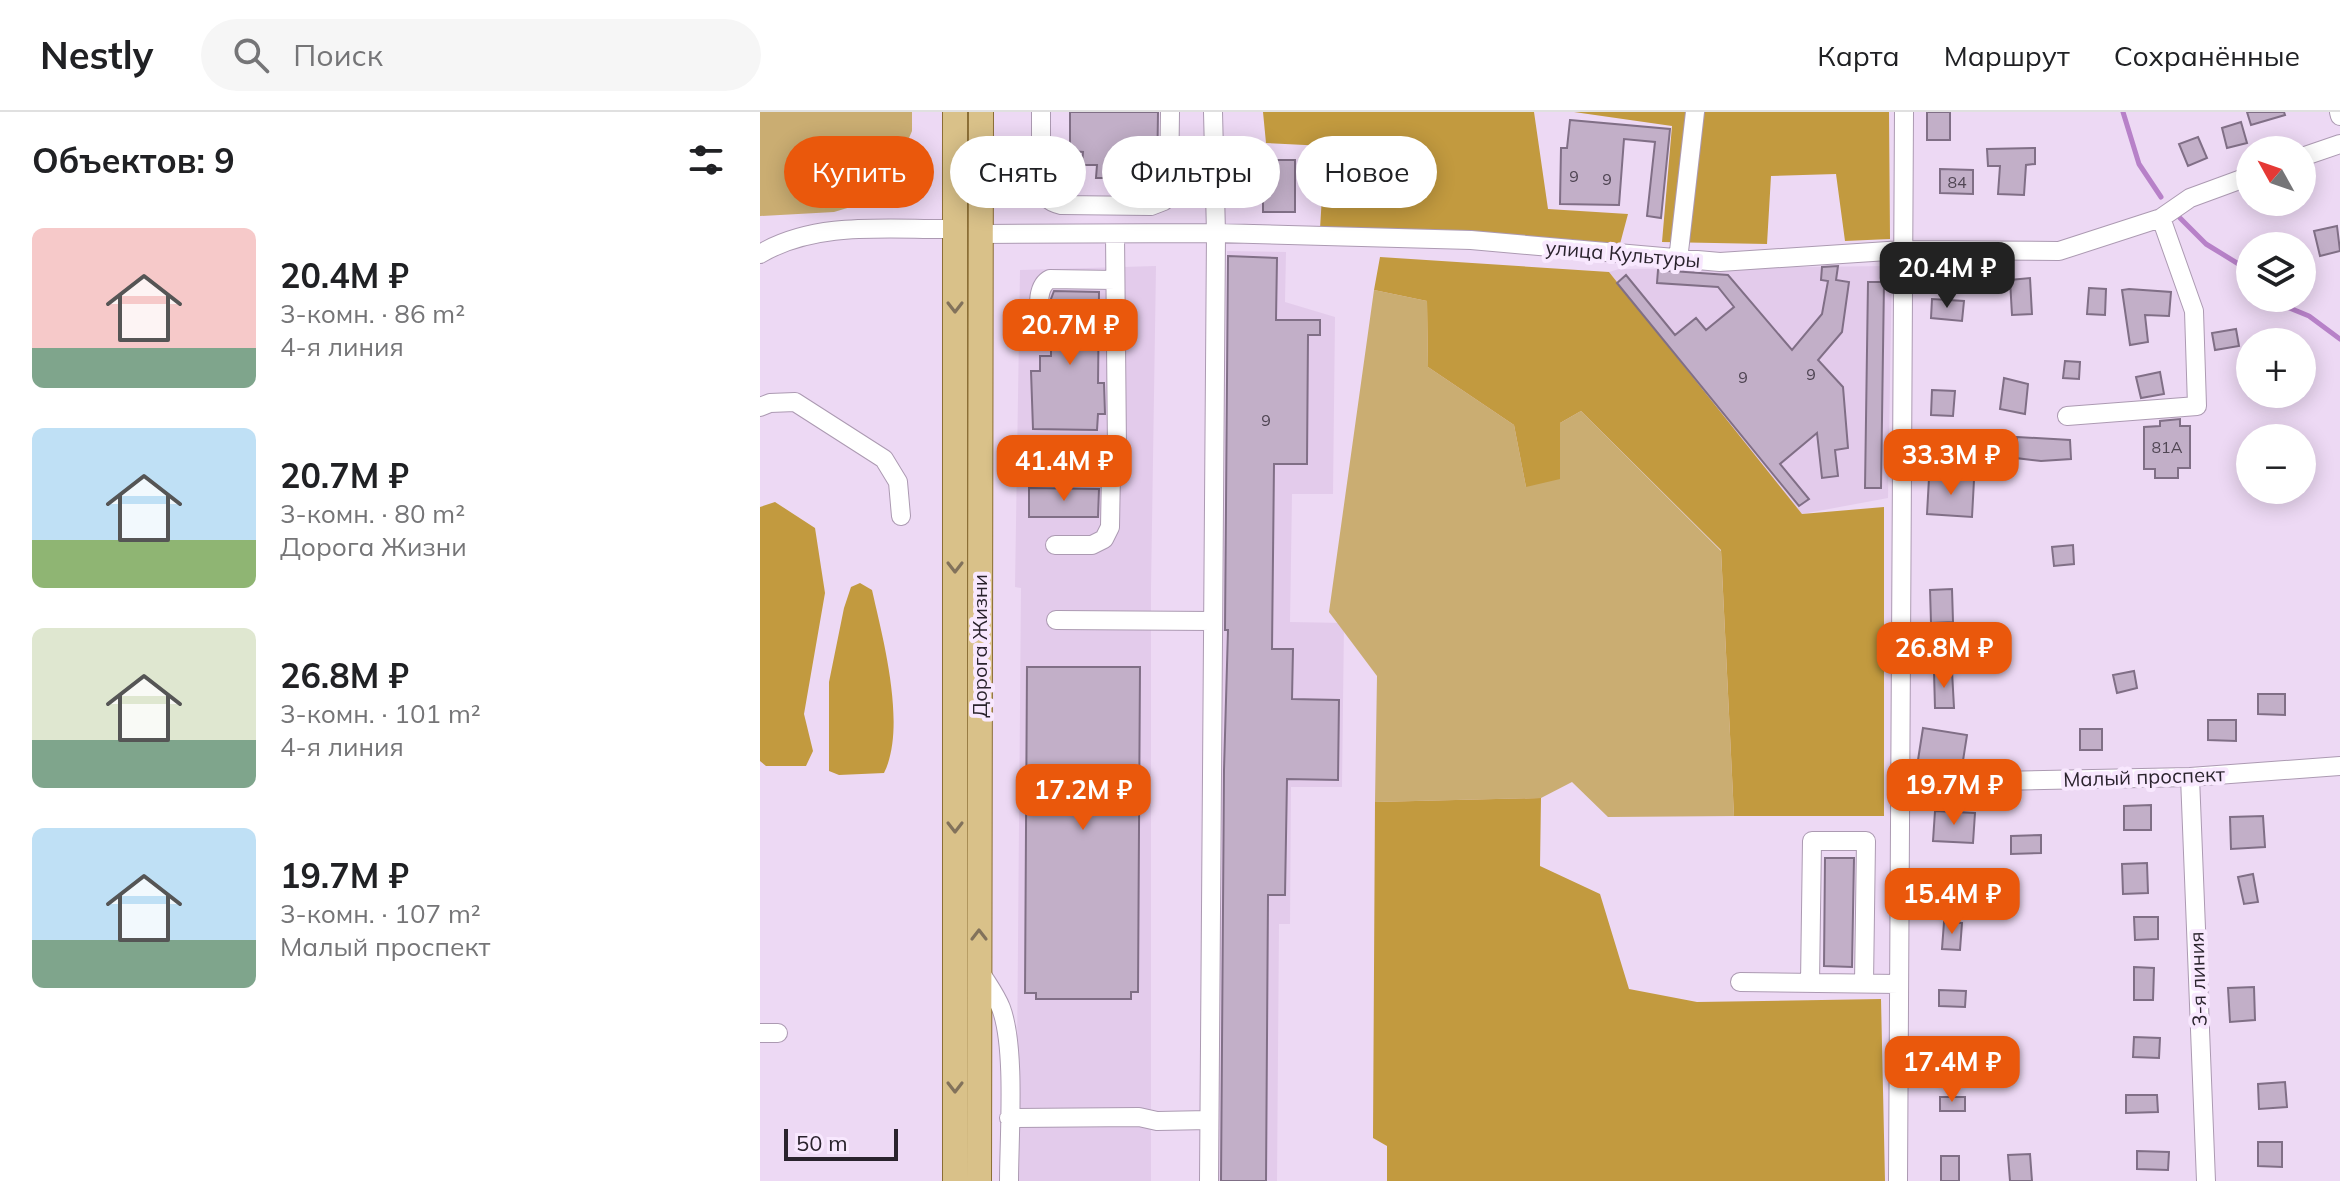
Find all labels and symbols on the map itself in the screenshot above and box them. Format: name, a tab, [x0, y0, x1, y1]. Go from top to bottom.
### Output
north arrow	[2236, 136, 2316, 216]
house number: 9	[1569, 166, 1579, 186]
house number: 9	[1602, 169, 1612, 189]
house number: 84	[1947, 172, 1967, 192]
street label: улица Культуры	[1544, 234, 1702, 273]
pin: 20.4M ₽	[1873, 242, 2021, 310]
pin: 20.7M ₽	[996, 299, 1144, 367]
one-way arrow	[946, 301, 964, 314]
house number: 9	[1806, 364, 1816, 384]
house number: 9	[1738, 367, 1748, 387]
house number: 9	[1261, 410, 1271, 430]
pin: 33.3M ₽	[1877, 429, 2025, 497]
pin: 41.4M ₽	[990, 435, 1138, 503]
house number: 81А	[2152, 437, 2183, 457]
one-way arrow	[946, 561, 964, 574]
street label: Дорога Жизни	[967, 574, 992, 718]
pin: 26.8M ₽	[1870, 622, 2018, 690]
pin: 19.7M ₽	[1880, 759, 2028, 827]
street label: Малый проспект	[2063, 761, 2226, 792]
pin: 17.2M ₽	[1009, 764, 1157, 832]
one-way arrow	[946, 821, 964, 834]
pin: 15.4M ₽	[1878, 868, 2026, 936]
one-way arrow	[970, 928, 988, 941]
street label: 3-я линия	[2183, 931, 2212, 1027]
pin: 17.4M ₽	[1878, 1036, 2026, 1104]
one-way arrow	[946, 1081, 964, 1094]
scale bar	[784, 1125, 898, 1161]

